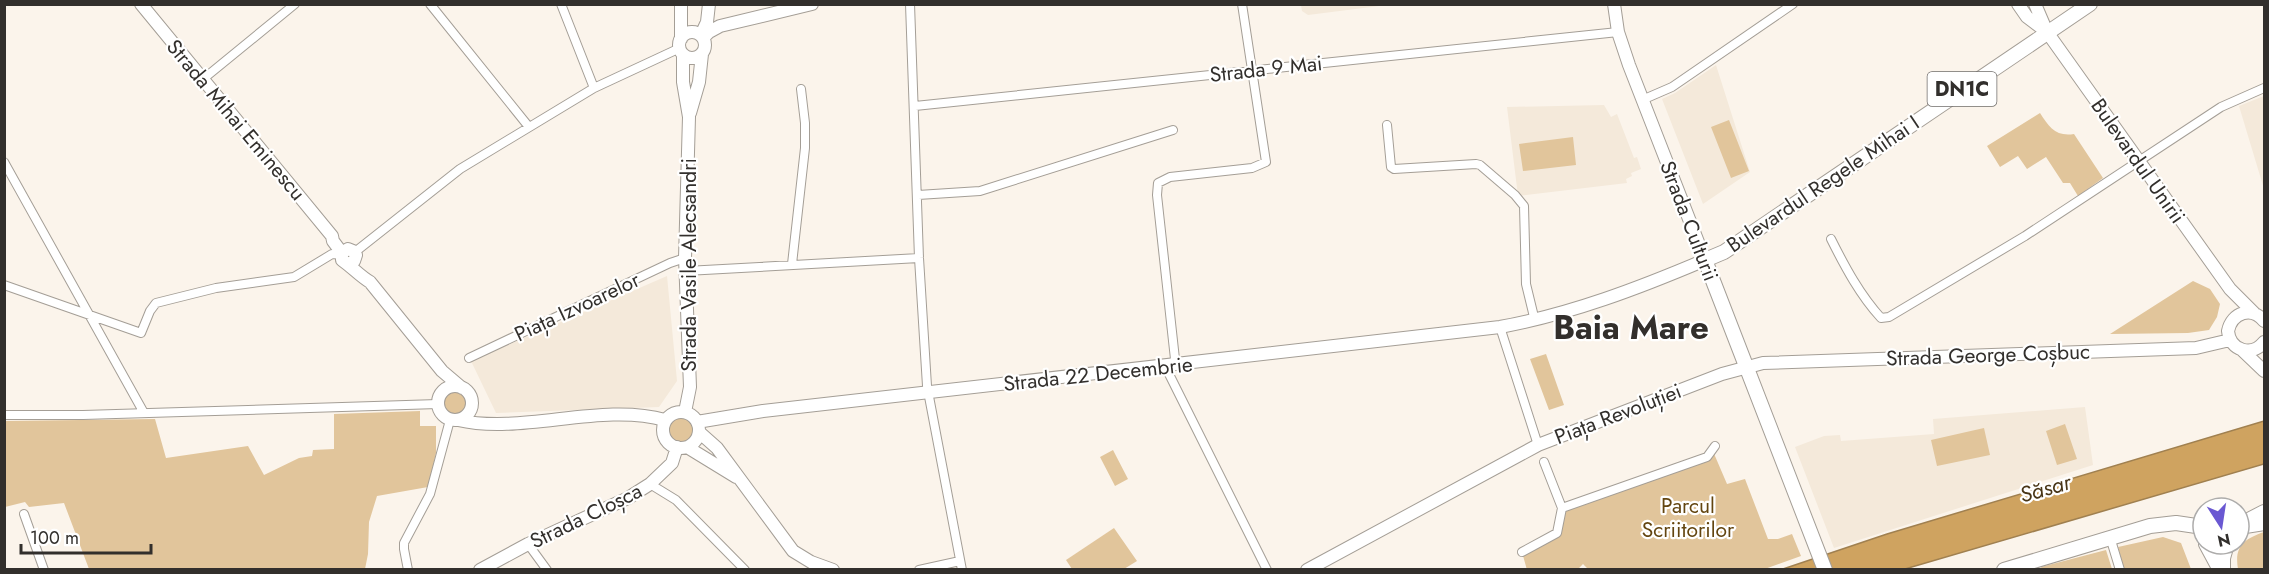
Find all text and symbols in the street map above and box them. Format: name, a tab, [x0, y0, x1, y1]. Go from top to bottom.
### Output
street label: Strada Mihai Eminescu	[159, 33, 313, 207]
street label: Strada 9 Mai	[1208, 48, 1324, 90]
road number: DN1C	[1928, 72, 1996, 106]
street label: Bulevardul Unirii	[2084, 92, 2192, 230]
street label: Bulevardul Regele Mihai I	[1721, 108, 1925, 260]
street label: Strada Culturii	[1652, 157, 1726, 285]
street label: Strada Vasile Alecsandri	[674, 158, 704, 372]
street label: Piața Izvoarelor	[509, 264, 645, 349]
district label: Baia Mare	[1553, 304, 1709, 351]
street label: Strada George Coșbuc	[1885, 336, 2091, 374]
street label: Strada 22 Decembrie	[1002, 349, 1194, 399]
street label: Piața Revoluției	[1550, 376, 1686, 452]
water label: Săsar	[2016, 465, 2076, 511]
street label: Strada Cloșca	[525, 476, 647, 556]
park label: Parcul Scriitorilor	[1642, 491, 1735, 545]
north arrow	[2191, 496, 2251, 556]
scale bar	[21, 517, 152, 555]
text: 100 m	[30, 525, 79, 551]
text: N	[2215, 528, 2233, 553]

